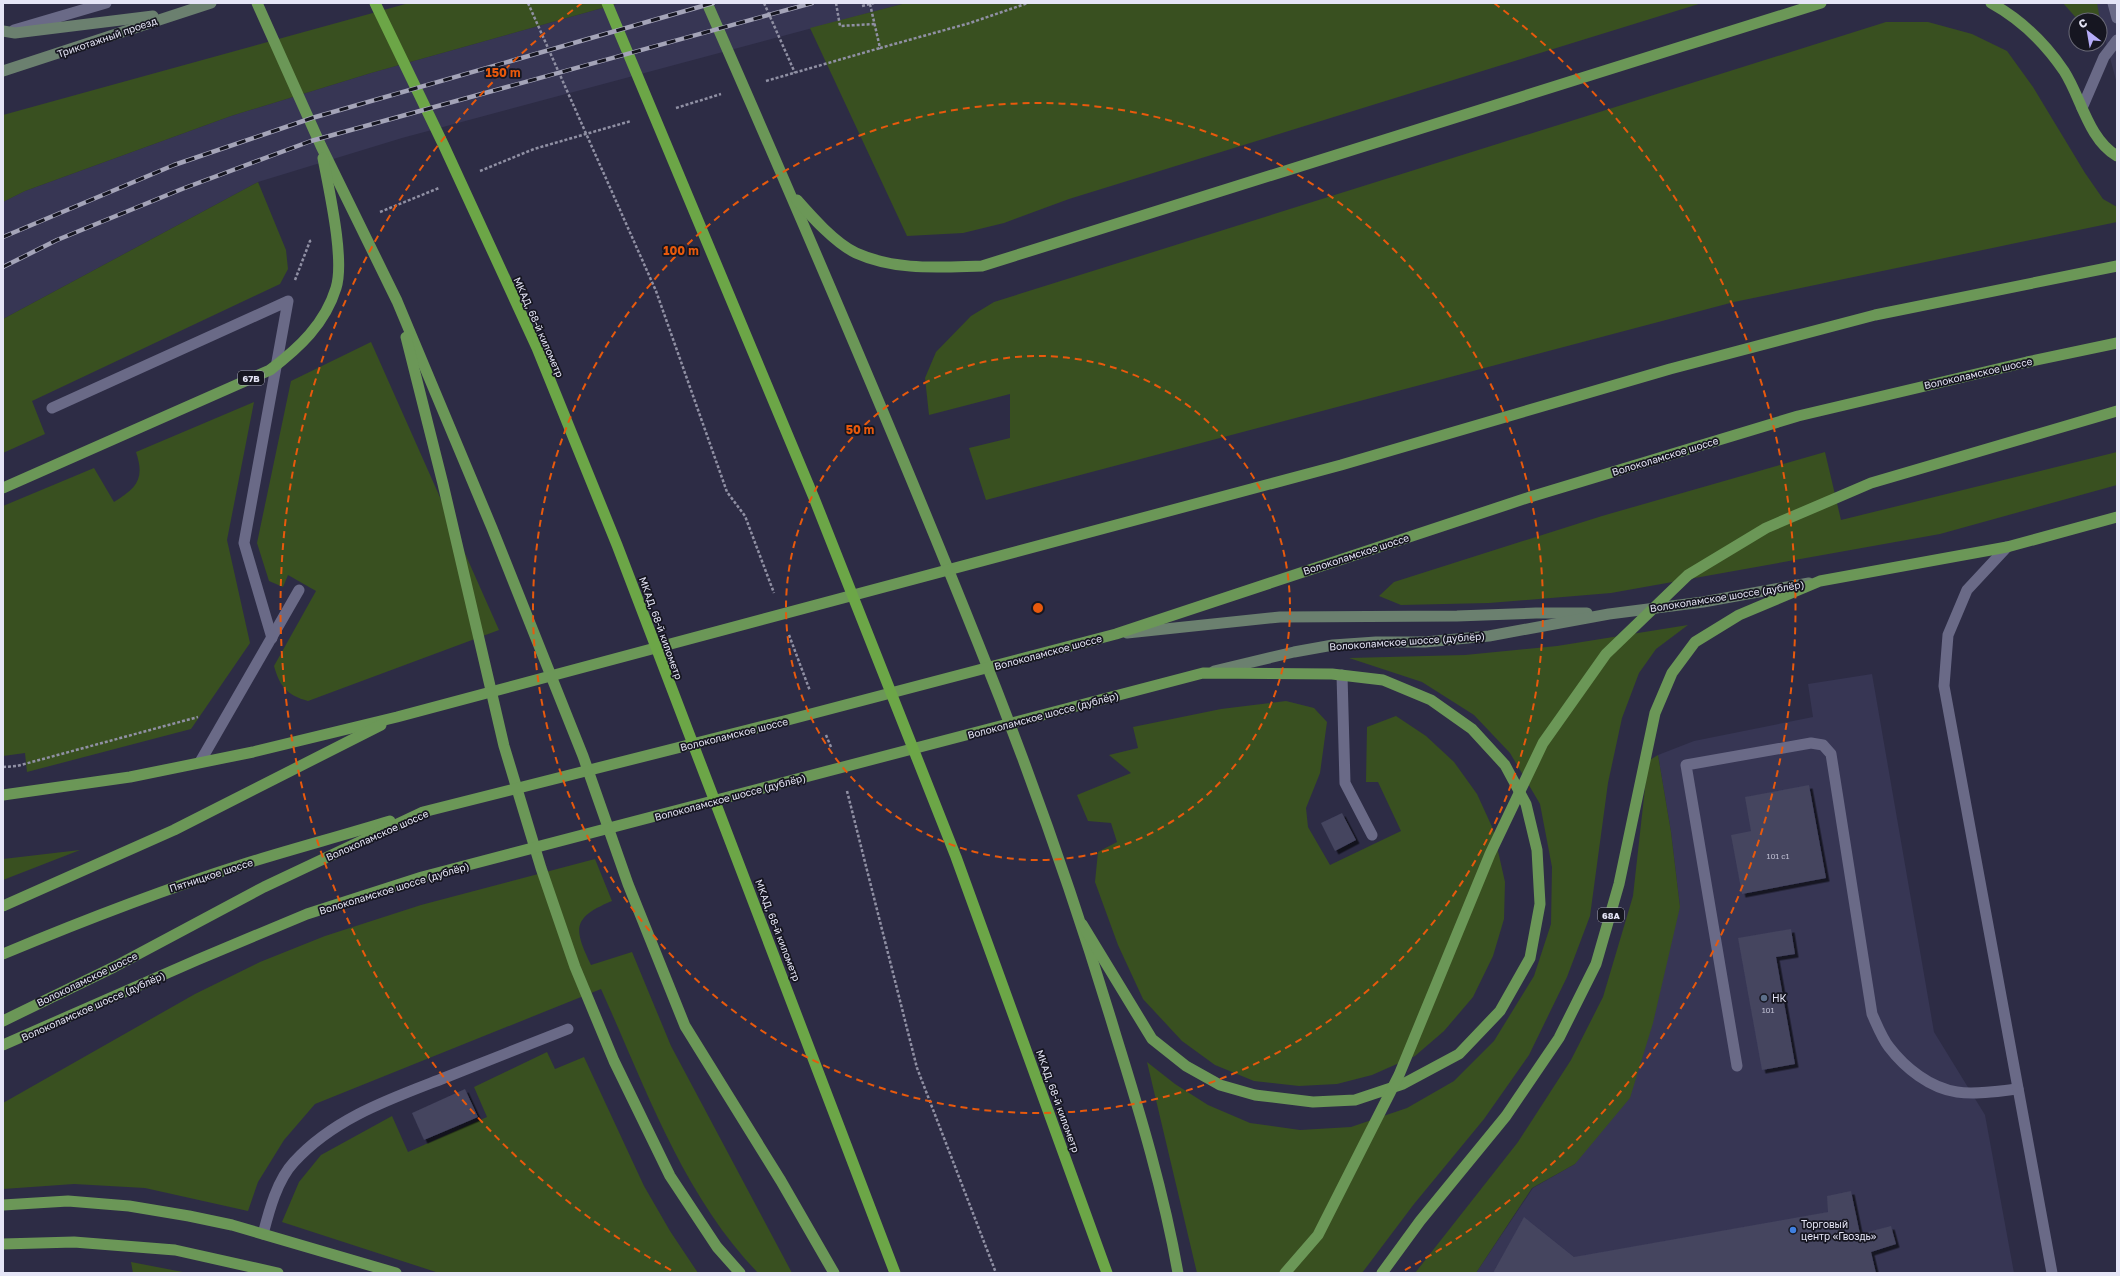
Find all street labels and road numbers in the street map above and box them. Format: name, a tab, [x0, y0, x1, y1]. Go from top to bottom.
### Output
street label: Трикотажный проезд	[56, 14, 158, 60]
street label: МКАД, 68-й километр	[512, 275, 566, 379]
street label: Волоколамское шоссе	[1923, 355, 2033, 391]
road number: 67B	[238, 371, 264, 385]
street label: Волоколамское шоссе	[1610, 434, 1720, 478]
street label: Волоколамское шоссе	[1302, 531, 1411, 577]
street label: МКАД, 68-й километр	[637, 575, 685, 681]
street label: Волоколамское шоссе (дублёр)	[1649, 578, 1805, 614]
street label: Волоколамское шоссе (дублёр)	[1329, 630, 1485, 652]
street label: Волоколамское шоссе	[993, 632, 1103, 672]
street label: Волоколамское шоссе (дублёр)	[966, 689, 1120, 741]
street label: Волоколамское шоссе	[679, 715, 789, 753]
street label: Волоколамское шоссе (дублёр)	[653, 771, 807, 823]
street label: Волоколамское шоссе	[324, 807, 430, 863]
street label: Пятницкое шоссе	[168, 856, 254, 894]
street label: Волоколамское шоссе (дублёр)	[318, 859, 470, 917]
street label: МКАД, 68-й километр	[753, 877, 803, 983]
road number: 68A	[1598, 908, 1624, 922]
street label: Волоколамское шоссе	[35, 949, 140, 1009]
street label: Волоколамское шоссе (дублёр)	[19, 969, 167, 1043]
street label: МКАД, 68-й километр	[1034, 1048, 1082, 1154]

